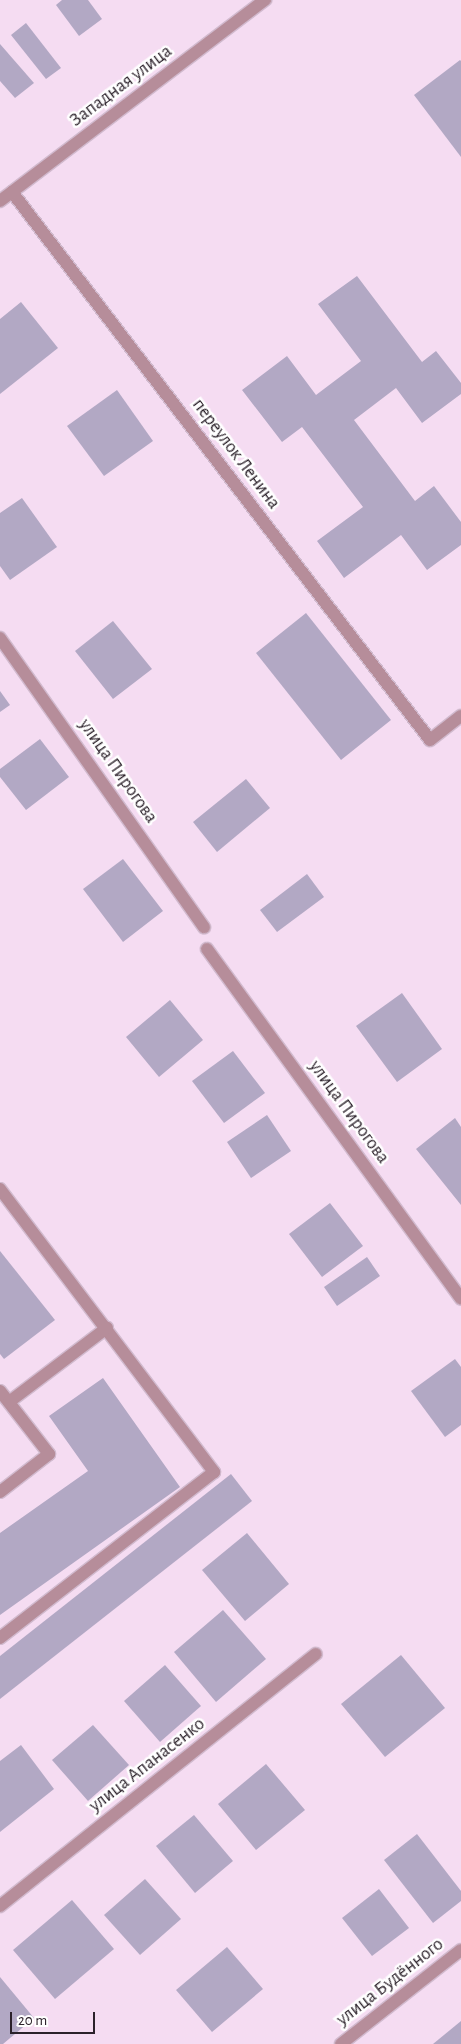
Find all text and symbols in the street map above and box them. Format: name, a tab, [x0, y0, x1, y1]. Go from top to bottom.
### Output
street label: Западная улица	[65, 40, 177, 132]
street label: переулок Ленина	[187, 394, 285, 514]
street label: улица Пирогова	[74, 714, 162, 828]
street label: улица Пирогова	[304, 1056, 394, 1168]
street label: улица Апанасенко	[85, 1713, 209, 1817]
street label: улица Будённого	[332, 1933, 448, 2031]
scale bar	[12, 2002, 98, 2034]
text: 20 m	[18, 2013, 47, 2028]

